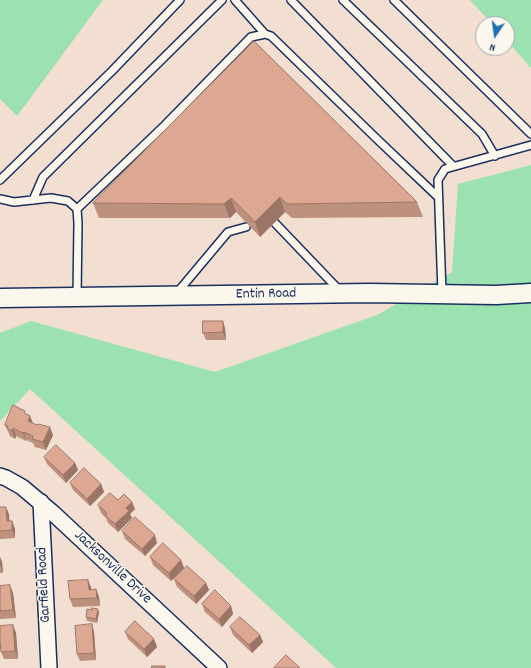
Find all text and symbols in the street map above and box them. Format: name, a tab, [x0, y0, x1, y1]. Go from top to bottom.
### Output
north arrow	[475, 16, 515, 56]
text: N	[488, 38, 497, 55]
street label: Entin Road	[236, 285, 296, 305]
street label: Jacksonville Drive	[69, 527, 155, 609]
street label: Garfield Road	[34, 547, 56, 623]

